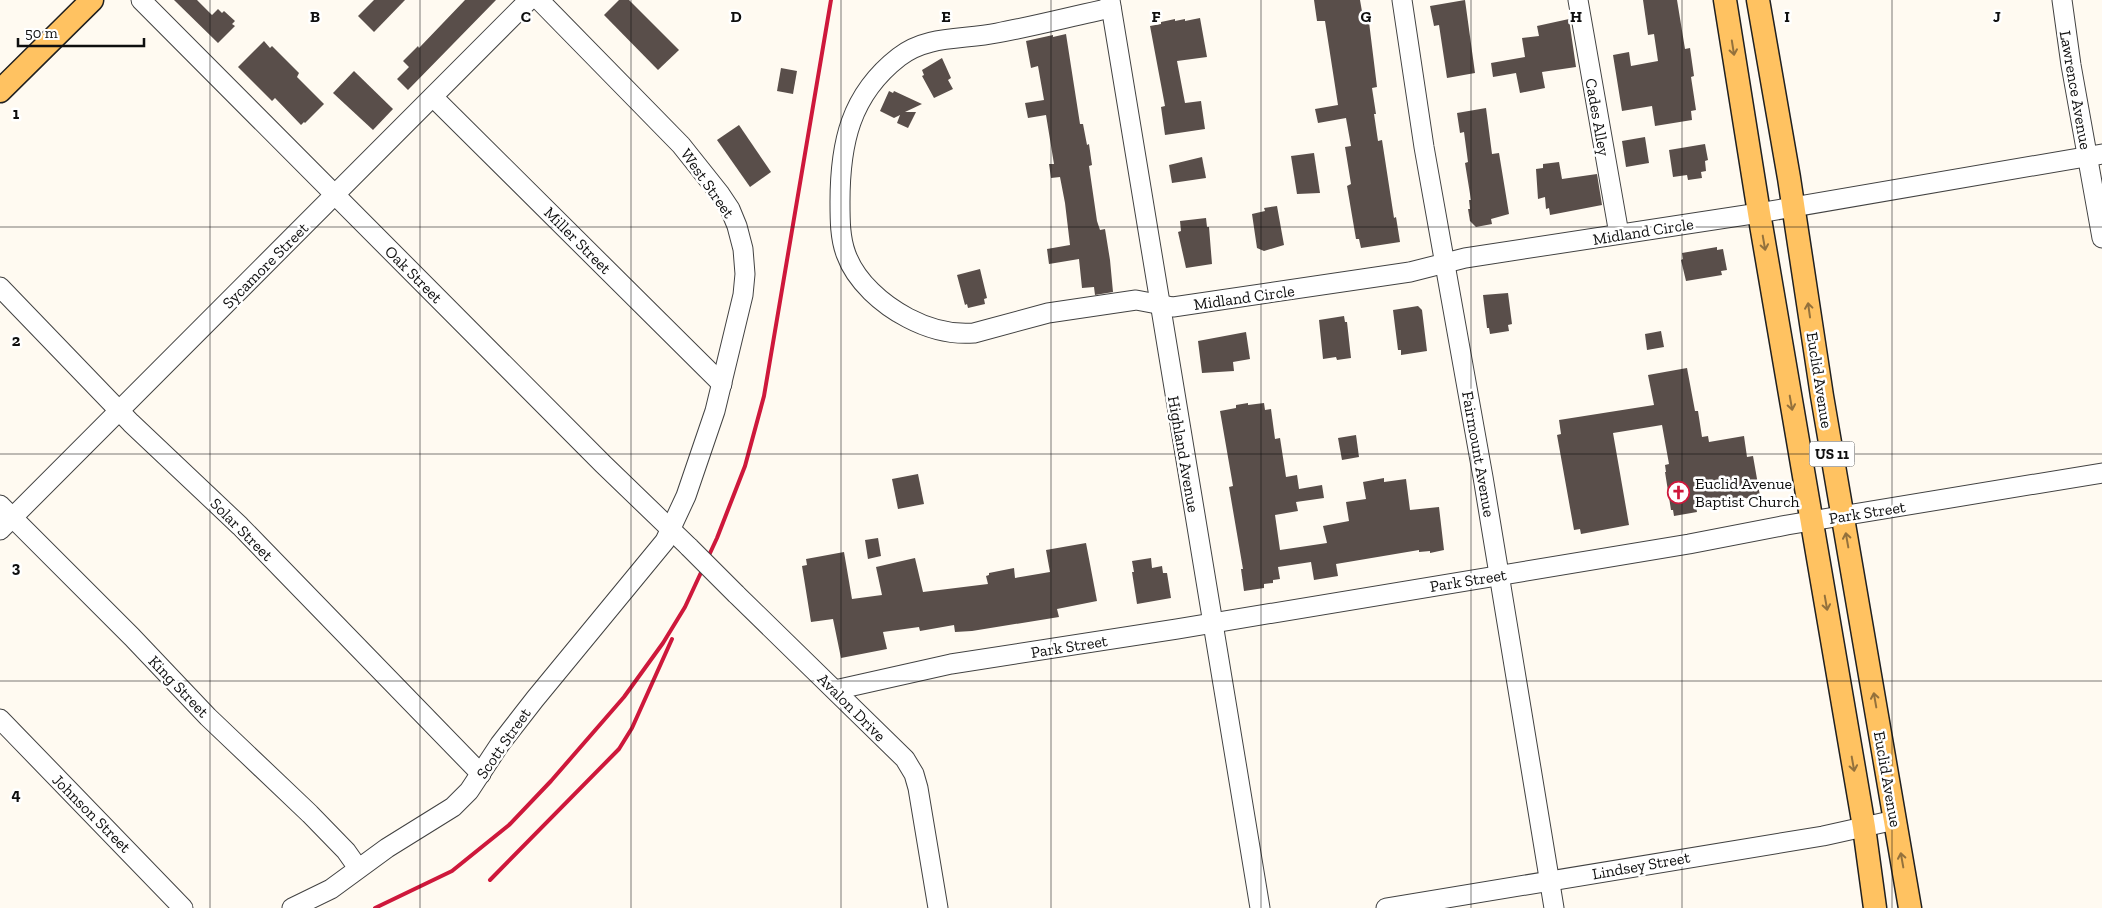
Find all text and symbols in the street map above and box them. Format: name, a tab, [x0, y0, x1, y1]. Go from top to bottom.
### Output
text: B	[310, 7, 320, 26]
text: C	[521, 7, 531, 26]
text: D	[730, 7, 742, 26]
text: E	[941, 7, 951, 26]
text: F	[1151, 7, 1161, 26]
text: G	[1361, 7, 1372, 26]
text: H	[1570, 7, 1582, 26]
text: I	[1784, 7, 1790, 26]
text: J	[1993, 7, 2001, 26]
scale bar	[18, 15, 144, 47]
text: 50 m	[25, 24, 58, 42]
street label: Lawrence Avenue	[2056, 29, 2095, 151]
one-way arrow	[1728, 40, 1738, 56]
street label: Cades Alley	[1581, 77, 1614, 158]
text: 1	[13, 104, 20, 123]
street label: West Street	[677, 145, 738, 222]
street label: Miller Street	[540, 203, 615, 278]
street label: Midland Circle	[1591, 214, 1695, 249]
street label: Sycamore Street	[218, 218, 312, 312]
one-way arrow	[1759, 235, 1769, 251]
street label: Oak Street	[381, 242, 446, 307]
street label: Midland Circle	[1192, 281, 1296, 314]
one-way arrow	[1804, 303, 1814, 319]
text: 2	[12, 331, 21, 350]
street label: Euclid Avenue	[1803, 331, 1836, 430]
street label: Fairmount Avenue	[1458, 390, 1499, 519]
street label: Highland Avenue	[1164, 394, 1203, 514]
one-way arrow	[1787, 395, 1797, 411]
road number: US 11	[1810, 442, 1854, 466]
place label: Euclid Avenue Baptist Church	[1695, 474, 1800, 511]
church icon: Euclid Avenue Baptist Church	[1667, 480, 1691, 504]
street label: Solar Street	[206, 494, 277, 565]
street label: Park Street	[1827, 497, 1907, 528]
one-way arrow	[1841, 532, 1851, 548]
text: 3	[12, 558, 21, 577]
street label: Park Street	[1428, 565, 1508, 596]
one-way arrow	[1821, 595, 1831, 611]
street label: Park Street	[1029, 631, 1109, 662]
street label: King Street	[145, 652, 213, 721]
street label: Avalon Drive	[814, 669, 890, 745]
one-way arrow	[1870, 692, 1880, 708]
street label: Scott Street	[472, 704, 535, 782]
street label: Euclid Avenue	[1870, 730, 1905, 829]
one-way arrow	[1848, 755, 1858, 771]
street label: Johnson Street	[48, 770, 135, 857]
text: 4	[11, 785, 21, 804]
street label: Lindsey Street	[1591, 848, 1692, 883]
one-way arrow	[1897, 852, 1907, 868]

